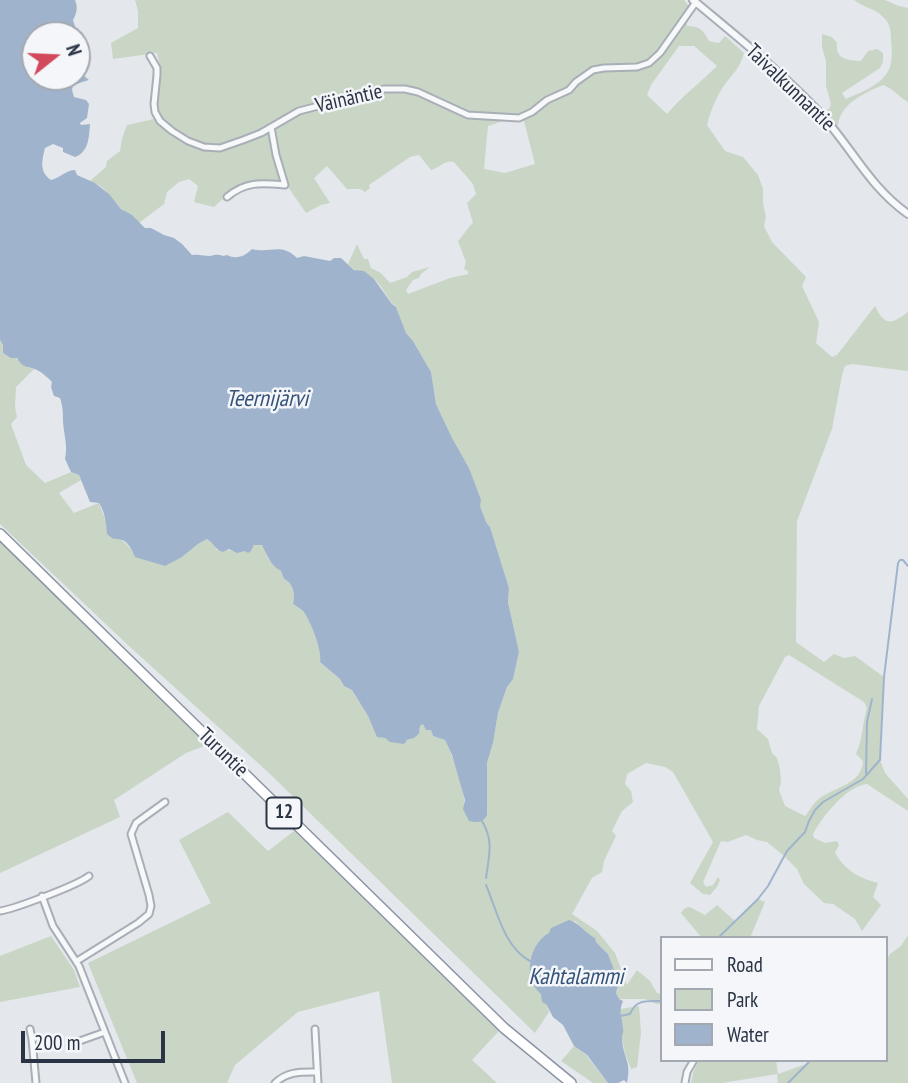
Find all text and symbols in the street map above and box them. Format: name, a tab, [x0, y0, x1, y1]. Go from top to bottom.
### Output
north arrow	[21, 21, 91, 91]
street label: Taivalkunnantie	[740, 39, 840, 137]
text: N	[61, 42, 87, 59]
street label: Väinäntie	[313, 79, 385, 119]
water label: Teernijärvi	[226, 385, 308, 413]
street label: Turuntie	[193, 723, 253, 783]
road number: 12	[266, 798, 302, 828]
legend	[660, 936, 887, 1062]
text: Road	[727, 951, 763, 978]
water label: Kahtalammi	[528, 963, 624, 991]
text: Park	[727, 986, 758, 1013]
scale bar	[24, 1016, 168, 1060]
text: Water	[727, 1021, 769, 1048]
text: 200 m	[34, 1029, 80, 1056]

